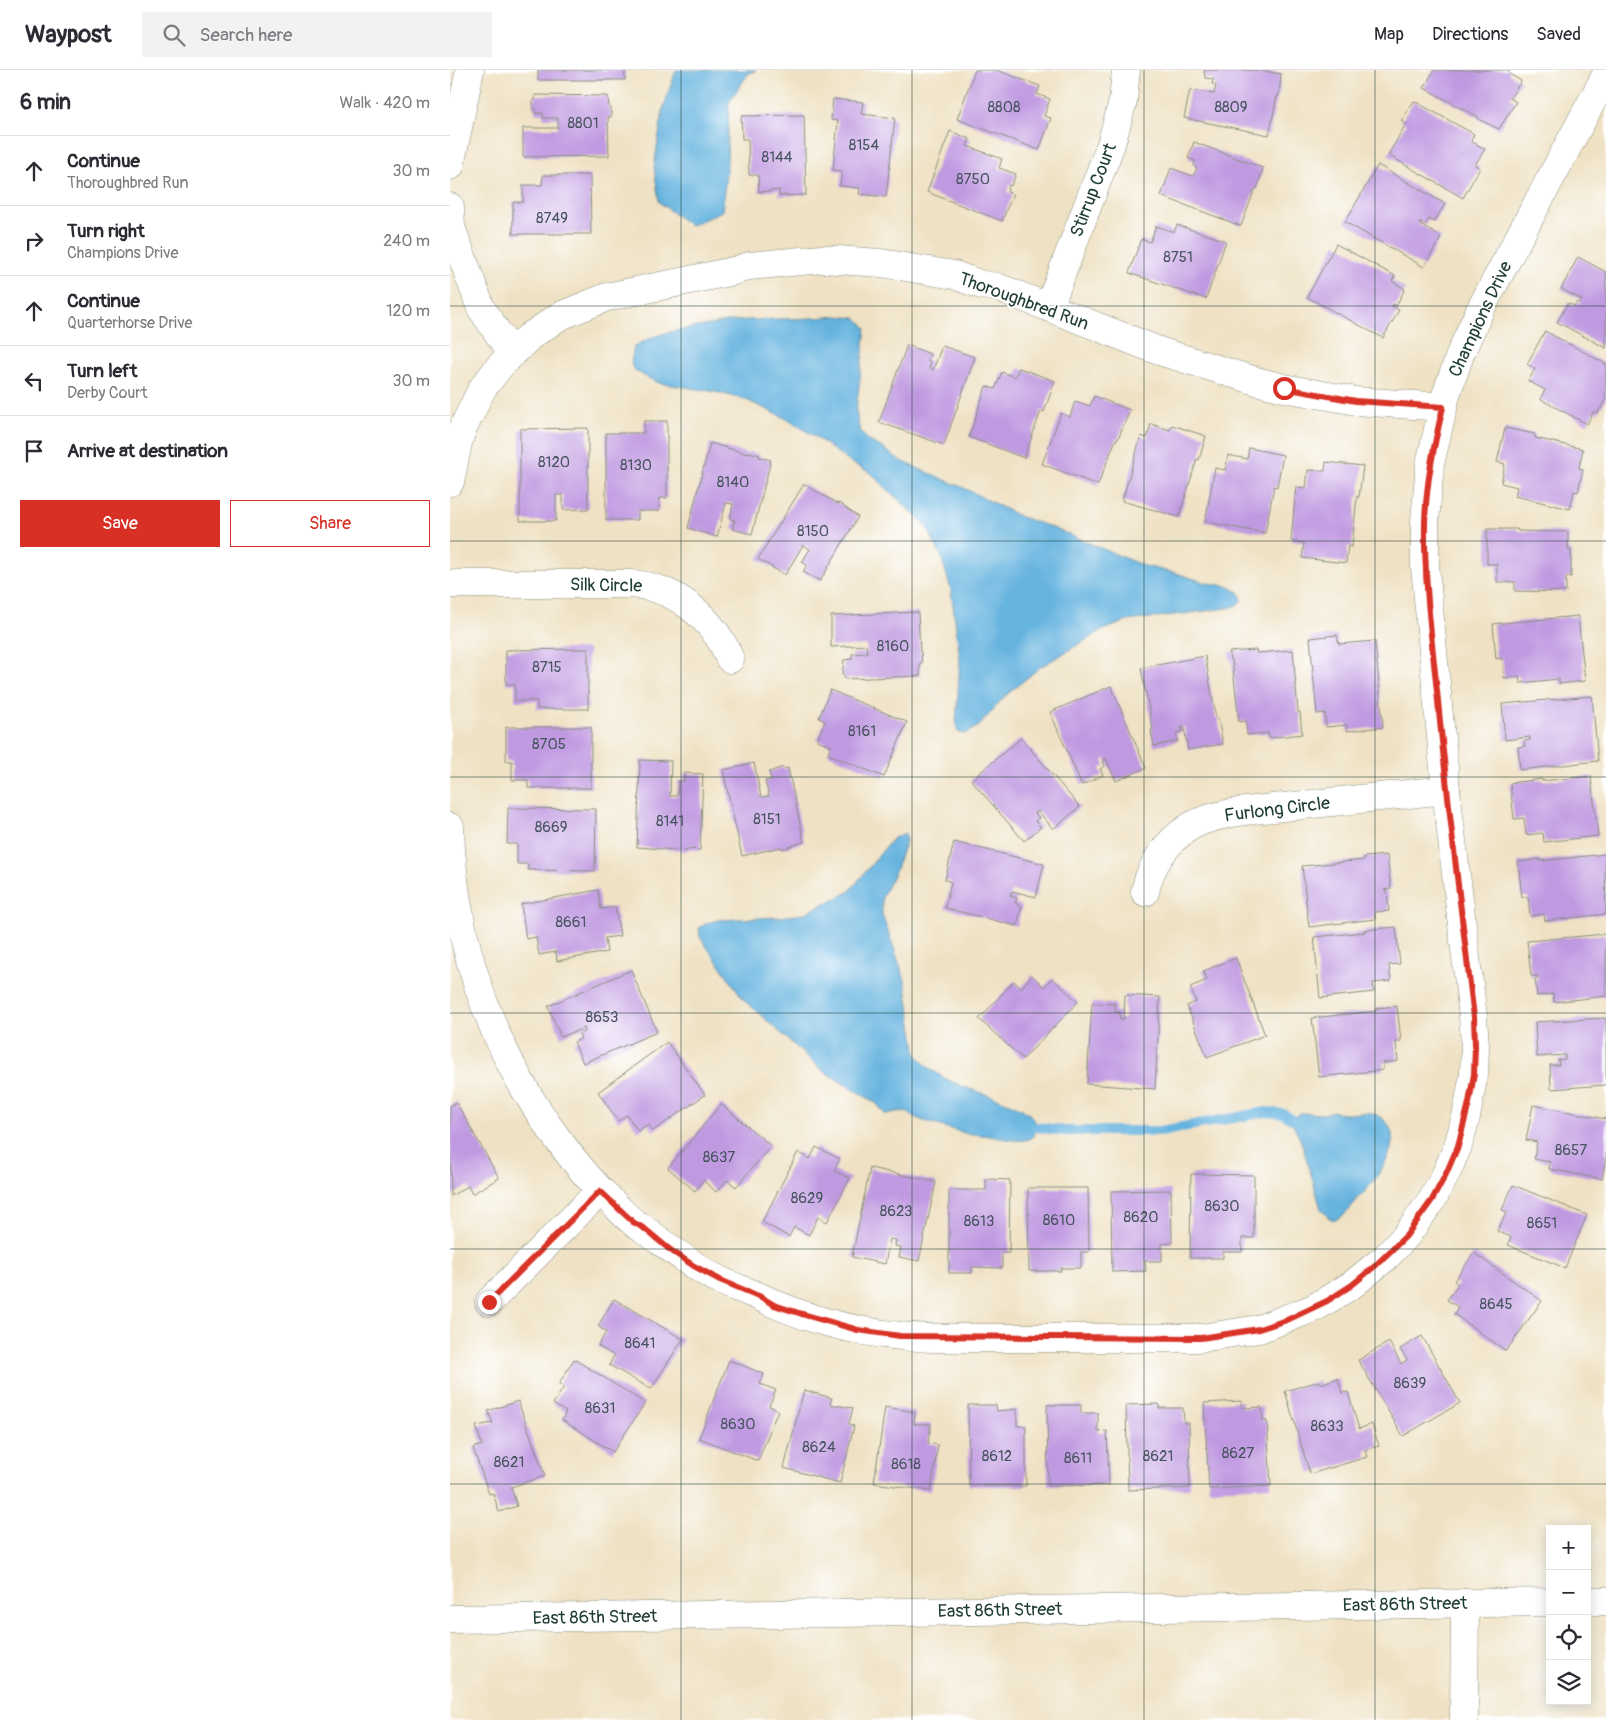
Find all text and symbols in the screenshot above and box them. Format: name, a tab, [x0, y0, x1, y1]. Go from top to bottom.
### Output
search box	[142, 12, 492, 57]
text: Waypost	[25, 20, 112, 49]
icon: search	[160, 21, 188, 49]
text: Search here	[200, 23, 292, 47]
text: Map	[1374, 23, 1404, 46]
text: Directions	[1432, 23, 1508, 46]
text: Saved	[1536, 23, 1581, 46]
text: 6 min	[20, 89, 71, 116]
text: Walk · 420 m	[339, 93, 430, 113]
house number: 8808	[988, 98, 1021, 117]
house number: 8809	[1214, 98, 1248, 117]
house number: 8801	[567, 114, 599, 133]
house number: 8154	[849, 136, 879, 155]
street label: Stirrup Court	[1065, 139, 1122, 240]
house number: 8144	[762, 148, 793, 167]
text: Continue	[67, 149, 140, 173]
icon: ahead	[20, 157, 48, 185]
text: 30 m	[392, 161, 430, 181]
house number: 8750	[956, 170, 990, 189]
text: Thoroughbred Run	[67, 173, 189, 193]
house number: 8749	[536, 209, 568, 228]
text: Turn right	[67, 219, 145, 243]
icon: right	[20, 227, 48, 255]
text: 240 m	[383, 231, 430, 251]
text: Champions Drive	[67, 243, 178, 263]
house number: 8751	[1163, 248, 1193, 267]
street label: Champions Drive	[1444, 257, 1517, 381]
street label: Thoroughbred Run	[956, 267, 1092, 336]
text: Continue	[67, 289, 140, 313]
icon: ahead	[20, 297, 48, 325]
text: 120 m	[386, 301, 430, 321]
text: Quarterhorse Drive	[67, 313, 193, 333]
text: Turn left	[67, 359, 137, 383]
icon: left	[20, 367, 48, 395]
text: 30 m	[392, 371, 430, 391]
route start	[1273, 377, 1296, 400]
text: Derby Court	[67, 383, 147, 403]
icon: arrive	[20, 437, 48, 465]
text: Arrive at destination	[67, 439, 228, 463]
house number: 8120	[538, 453, 570, 472]
house number: 8130	[620, 456, 652, 475]
house number: 8140	[717, 473, 749, 492]
button: Save	[20, 500, 220, 547]
button: Share	[230, 500, 430, 547]
house number: 8150	[797, 522, 829, 541]
street label: Silk Circle	[570, 573, 643, 598]
house number: 8160	[877, 637, 909, 656]
house number: 8715	[532, 658, 562, 677]
house number: 8161	[848, 722, 876, 741]
house number: 8705	[532, 735, 566, 754]
street label: Furlong Circle	[1223, 792, 1331, 827]
house number: 8151	[753, 810, 781, 829]
house number: 8141	[656, 812, 684, 831]
house number: 8669	[535, 818, 567, 837]
house number: 8661	[556, 913, 586, 932]
house number: 8653	[586, 1008, 618, 1027]
house number: 8657	[1555, 1141, 1587, 1160]
house number: 8637	[703, 1148, 735, 1167]
house number: 8629	[791, 1189, 823, 1208]
house number: 8630	[1205, 1197, 1239, 1216]
house number: 8623	[880, 1202, 912, 1221]
house number: 8620	[1124, 1208, 1158, 1227]
house number: 8610	[1043, 1211, 1075, 1230]
house number: 8613	[964, 1212, 994, 1231]
house number: 8651	[1527, 1214, 1557, 1233]
route end	[478, 1291, 501, 1314]
house number: 8645	[1479, 1295, 1513, 1314]
house number: 8641	[625, 1334, 655, 1353]
house number: 8639	[1394, 1374, 1426, 1393]
house number: 8631	[585, 1399, 615, 1418]
house number: 8630	[721, 1415, 755, 1434]
house number: 8633	[1310, 1417, 1344, 1436]
house number: 8624	[802, 1438, 836, 1457]
house number: 8627	[1222, 1444, 1254, 1463]
house number: 8612	[982, 1447, 1012, 1466]
house number: 8621	[1143, 1447, 1173, 1466]
house number: 8611	[1064, 1449, 1092, 1468]
house number: 8621	[494, 1453, 524, 1472]
house number: 8618	[891, 1455, 921, 1474]
map controls	[1546, 1525, 1591, 1705]
button: +	[1546, 1525, 1591, 1570]
button: −	[1546, 1570, 1591, 1615]
street label: East 86th Street	[1342, 1592, 1468, 1617]
street label: East 86th Street	[937, 1598, 1063, 1623]
street label: East 86th Street	[532, 1605, 658, 1630]
button: locate	[1546, 1615, 1591, 1660]
button: layers	[1546, 1660, 1591, 1705]

